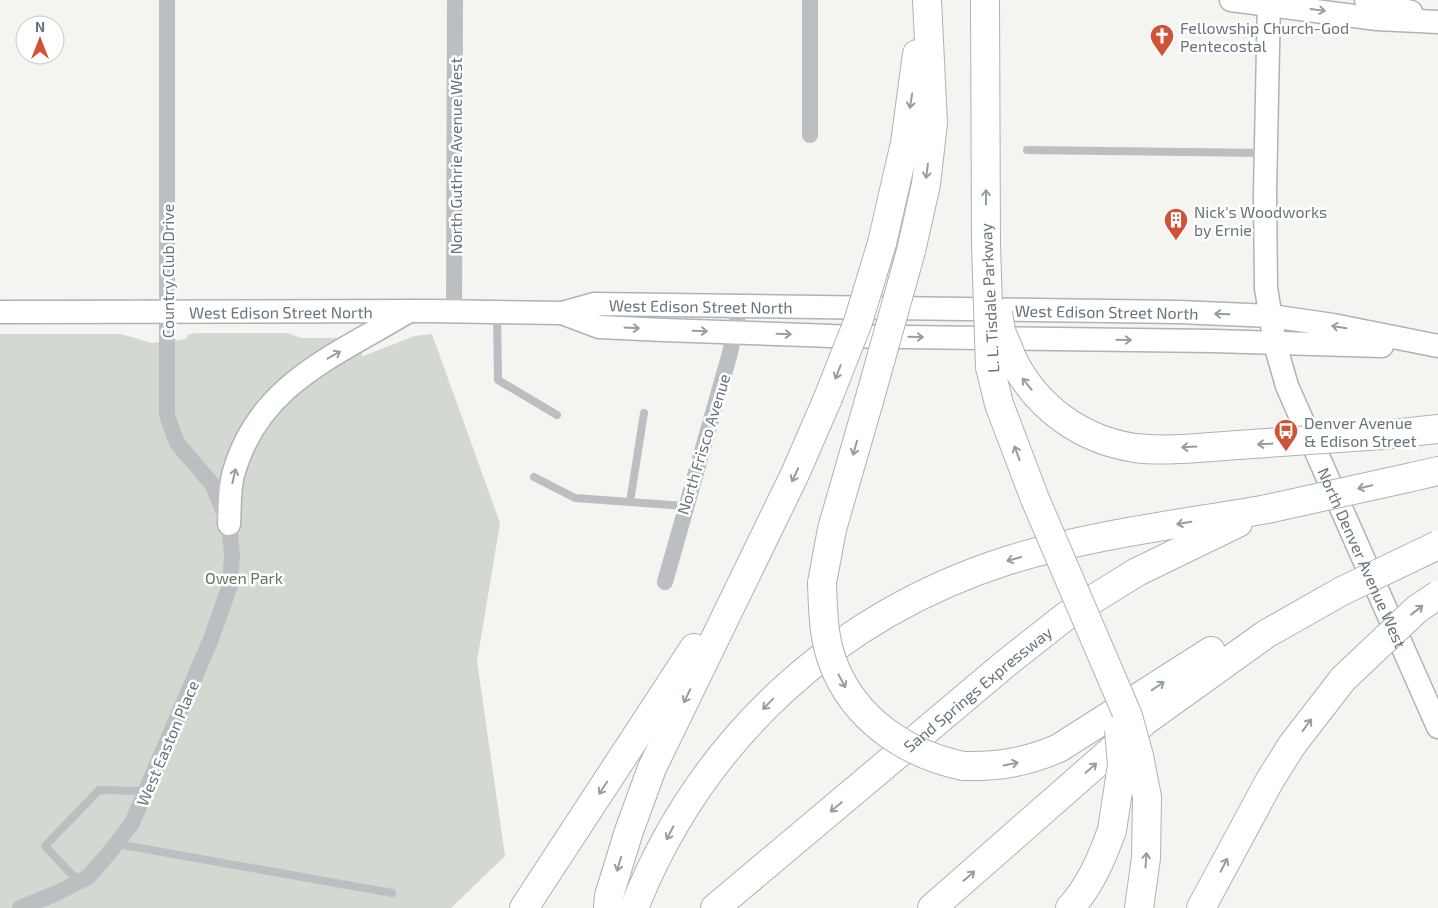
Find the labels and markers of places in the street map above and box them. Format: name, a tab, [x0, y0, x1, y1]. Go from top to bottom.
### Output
place label: Fellowship Church-God Pentecostal	[1180, 18, 1349, 55]
church icon: Fellowship Church-God Pentecostal	[1149, 23, 1175, 57]
place label: Nick's Woodworks by Ernie	[1194, 202, 1327, 239]
building icon: Nick's Woodworks by Ernie	[1163, 207, 1189, 241]
place label: Denver Avenue & Edison Street	[1304, 413, 1417, 450]
bus stop icon: Denver Avenue & Edison Street	[1273, 418, 1299, 452]

